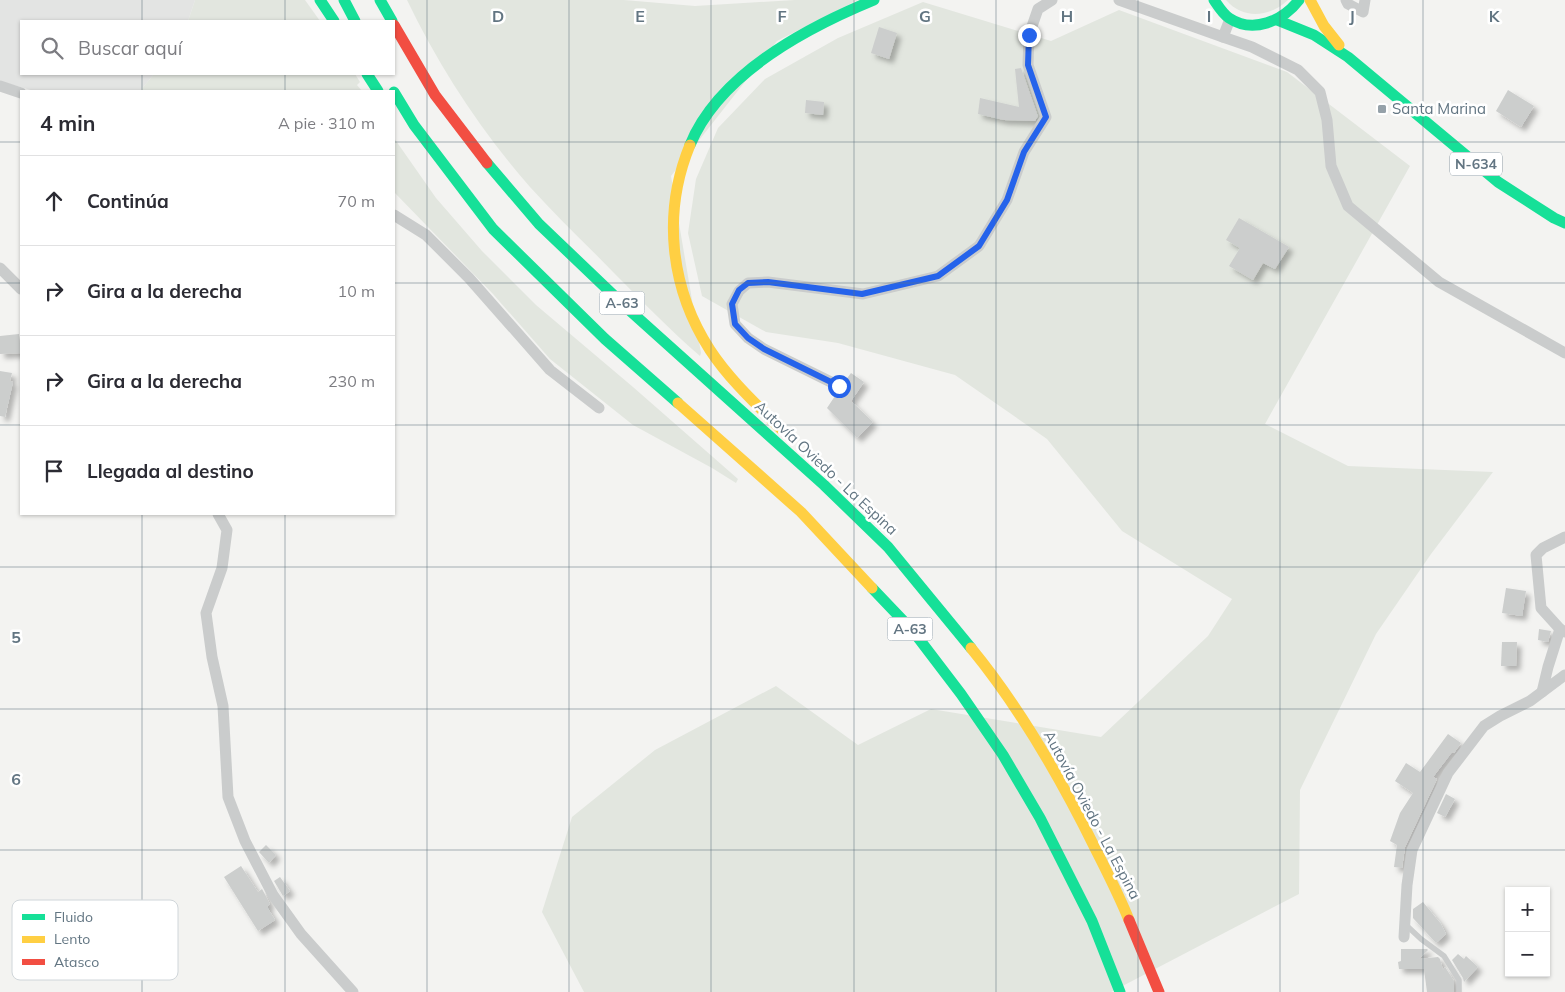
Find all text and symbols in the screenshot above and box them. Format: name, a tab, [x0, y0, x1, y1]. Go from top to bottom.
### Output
text: D	[492, 6, 504, 26]
text: E	[635, 6, 645, 26]
text: F	[777, 6, 787, 26]
text: G	[919, 6, 931, 26]
text: H	[1061, 6, 1073, 26]
text: I	[1207, 6, 1211, 26]
text: J	[1349, 6, 1355, 26]
text: K	[1489, 6, 1501, 26]
search box	[20, 20, 395, 75]
route end	[1018, 24, 1041, 47]
icon: search	[38, 34, 66, 62]
text: Buscar aquí	[78, 36, 182, 60]
place label: Santa Marina	[1392, 99, 1486, 118]
marker: Santa Marina	[1376, 103, 1388, 115]
text: 4 min	[40, 110, 95, 136]
text: A pie · 310 m	[278, 113, 375, 133]
road number: N-634	[1450, 152, 1502, 175]
icon: ahead	[40, 187, 68, 215]
text: Continúa	[87, 189, 169, 213]
text: 70 m	[338, 191, 375, 211]
icon: right	[40, 277, 68, 305]
text: Gira a la derecha	[87, 279, 242, 303]
text: 10 m	[338, 281, 375, 301]
road number: A-63	[600, 292, 644, 314]
icon: right	[40, 367, 68, 395]
text: Gira a la derecha	[87, 369, 242, 393]
text: 230 m	[328, 371, 375, 391]
route start	[828, 375, 851, 398]
street label: Autovía Oviedo - La Espina	[751, 396, 902, 539]
icon: arrive	[40, 457, 68, 485]
text: Llegada al destino	[87, 459, 254, 483]
road number: A-63	[888, 618, 932, 640]
text: 5	[11, 627, 21, 647]
street label: Autovía Oviedo - La Espina	[1040, 727, 1145, 902]
text: 6	[11, 769, 21, 789]
map controls	[1505, 887, 1550, 977]
button: +	[1505, 887, 1550, 932]
legend	[12, 900, 178, 980]
text: Fluido	[54, 908, 93, 926]
text: Lento	[54, 930, 90, 948]
button: −	[1505, 932, 1550, 977]
text: Atasco	[54, 953, 99, 971]

